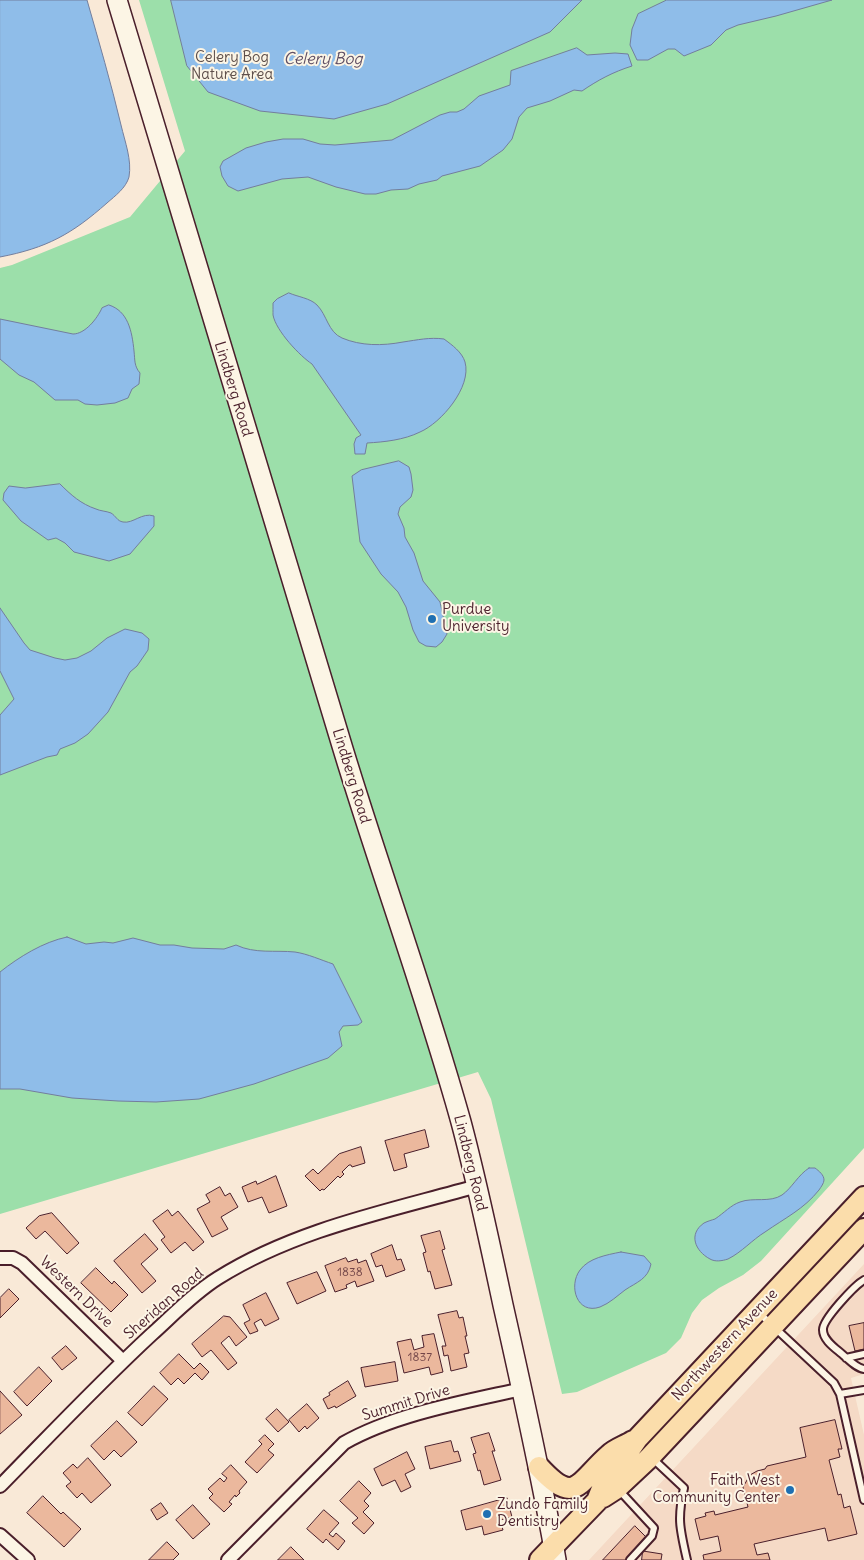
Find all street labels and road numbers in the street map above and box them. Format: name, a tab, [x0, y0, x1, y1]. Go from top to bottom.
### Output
street label: Lindberg Road	[210, 339, 256, 439]
street label: Lindberg Road	[328, 726, 374, 826]
street label: Lindberg Road	[449, 1113, 491, 1213]
street label: Western Drive	[36, 1253, 116, 1331]
street label: Sheridan Road	[121, 1265, 207, 1343]
street label: Northwestern Avenue	[668, 1285, 782, 1405]
street label: Summit Drive	[360, 1381, 452, 1425]

